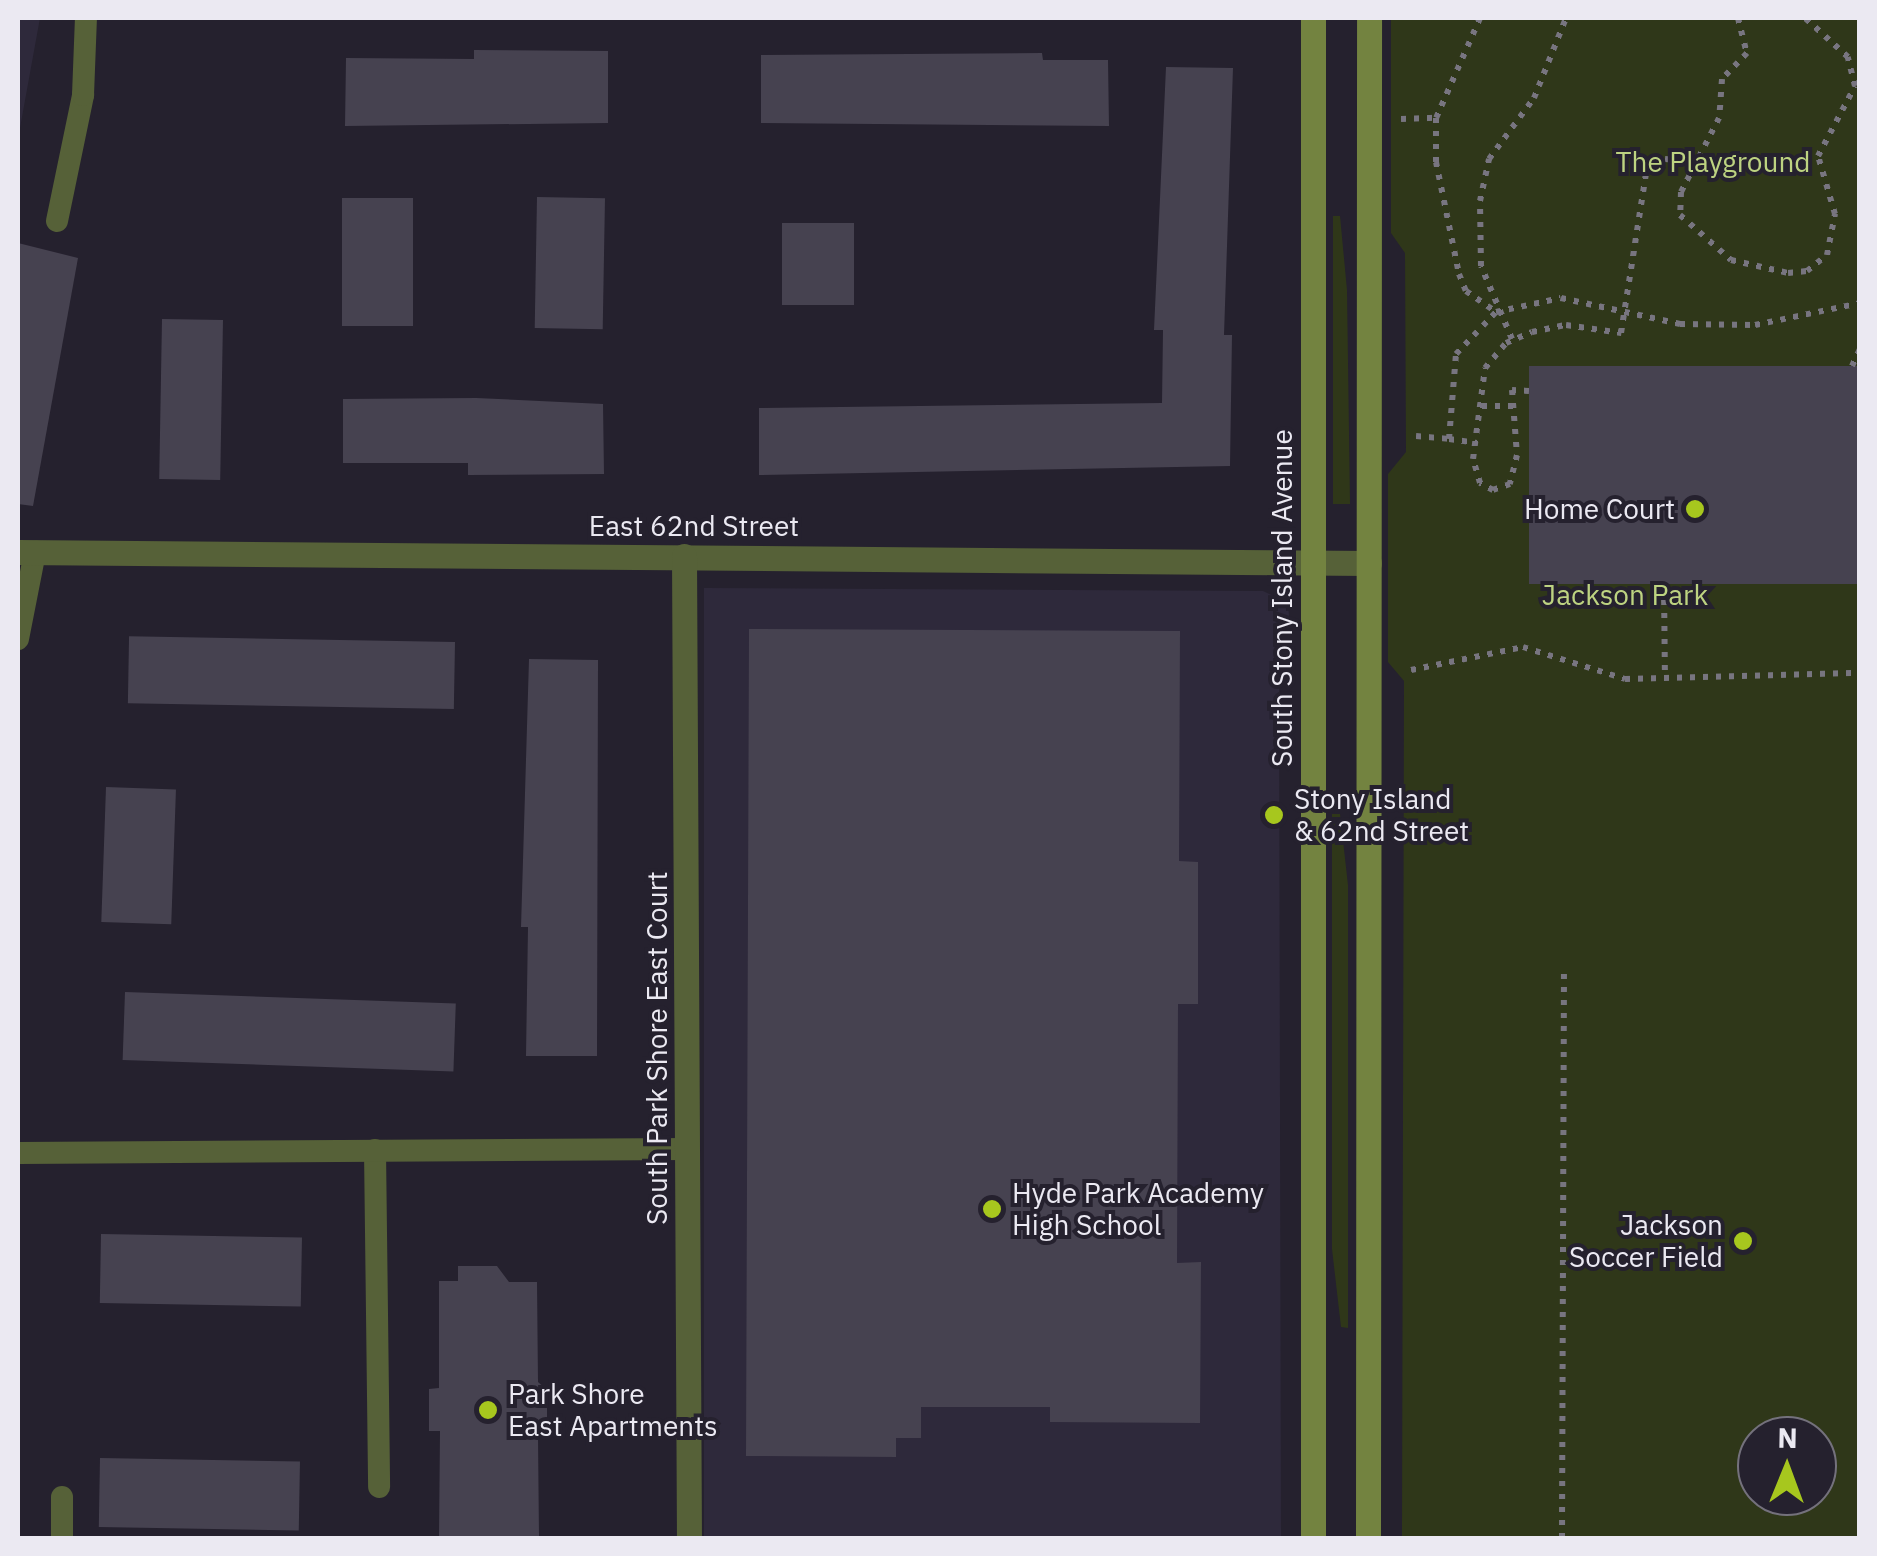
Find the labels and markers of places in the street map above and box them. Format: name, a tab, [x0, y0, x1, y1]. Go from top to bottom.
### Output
place label: Home Court	[1524, 492, 1675, 526]
marker: Home Court	[1684, 498, 1706, 520]
place label: Stony Island & 62nd Street	[1294, 782, 1469, 848]
marker: Stony Island & 62nd Street	[1263, 804, 1285, 826]
place label: Hyde Park Academy High School	[1012, 1176, 1264, 1242]
marker: Hyde Park Academy High School	[981, 1198, 1003, 1220]
place label: Jackson Soccer Field	[1569, 1208, 1723, 1274]
marker: Jackson Soccer Field	[1732, 1230, 1754, 1252]
place label: Park Shore East Apartments	[508, 1377, 718, 1443]
marker: Park Shore East Apartments	[477, 1399, 499, 1421]

